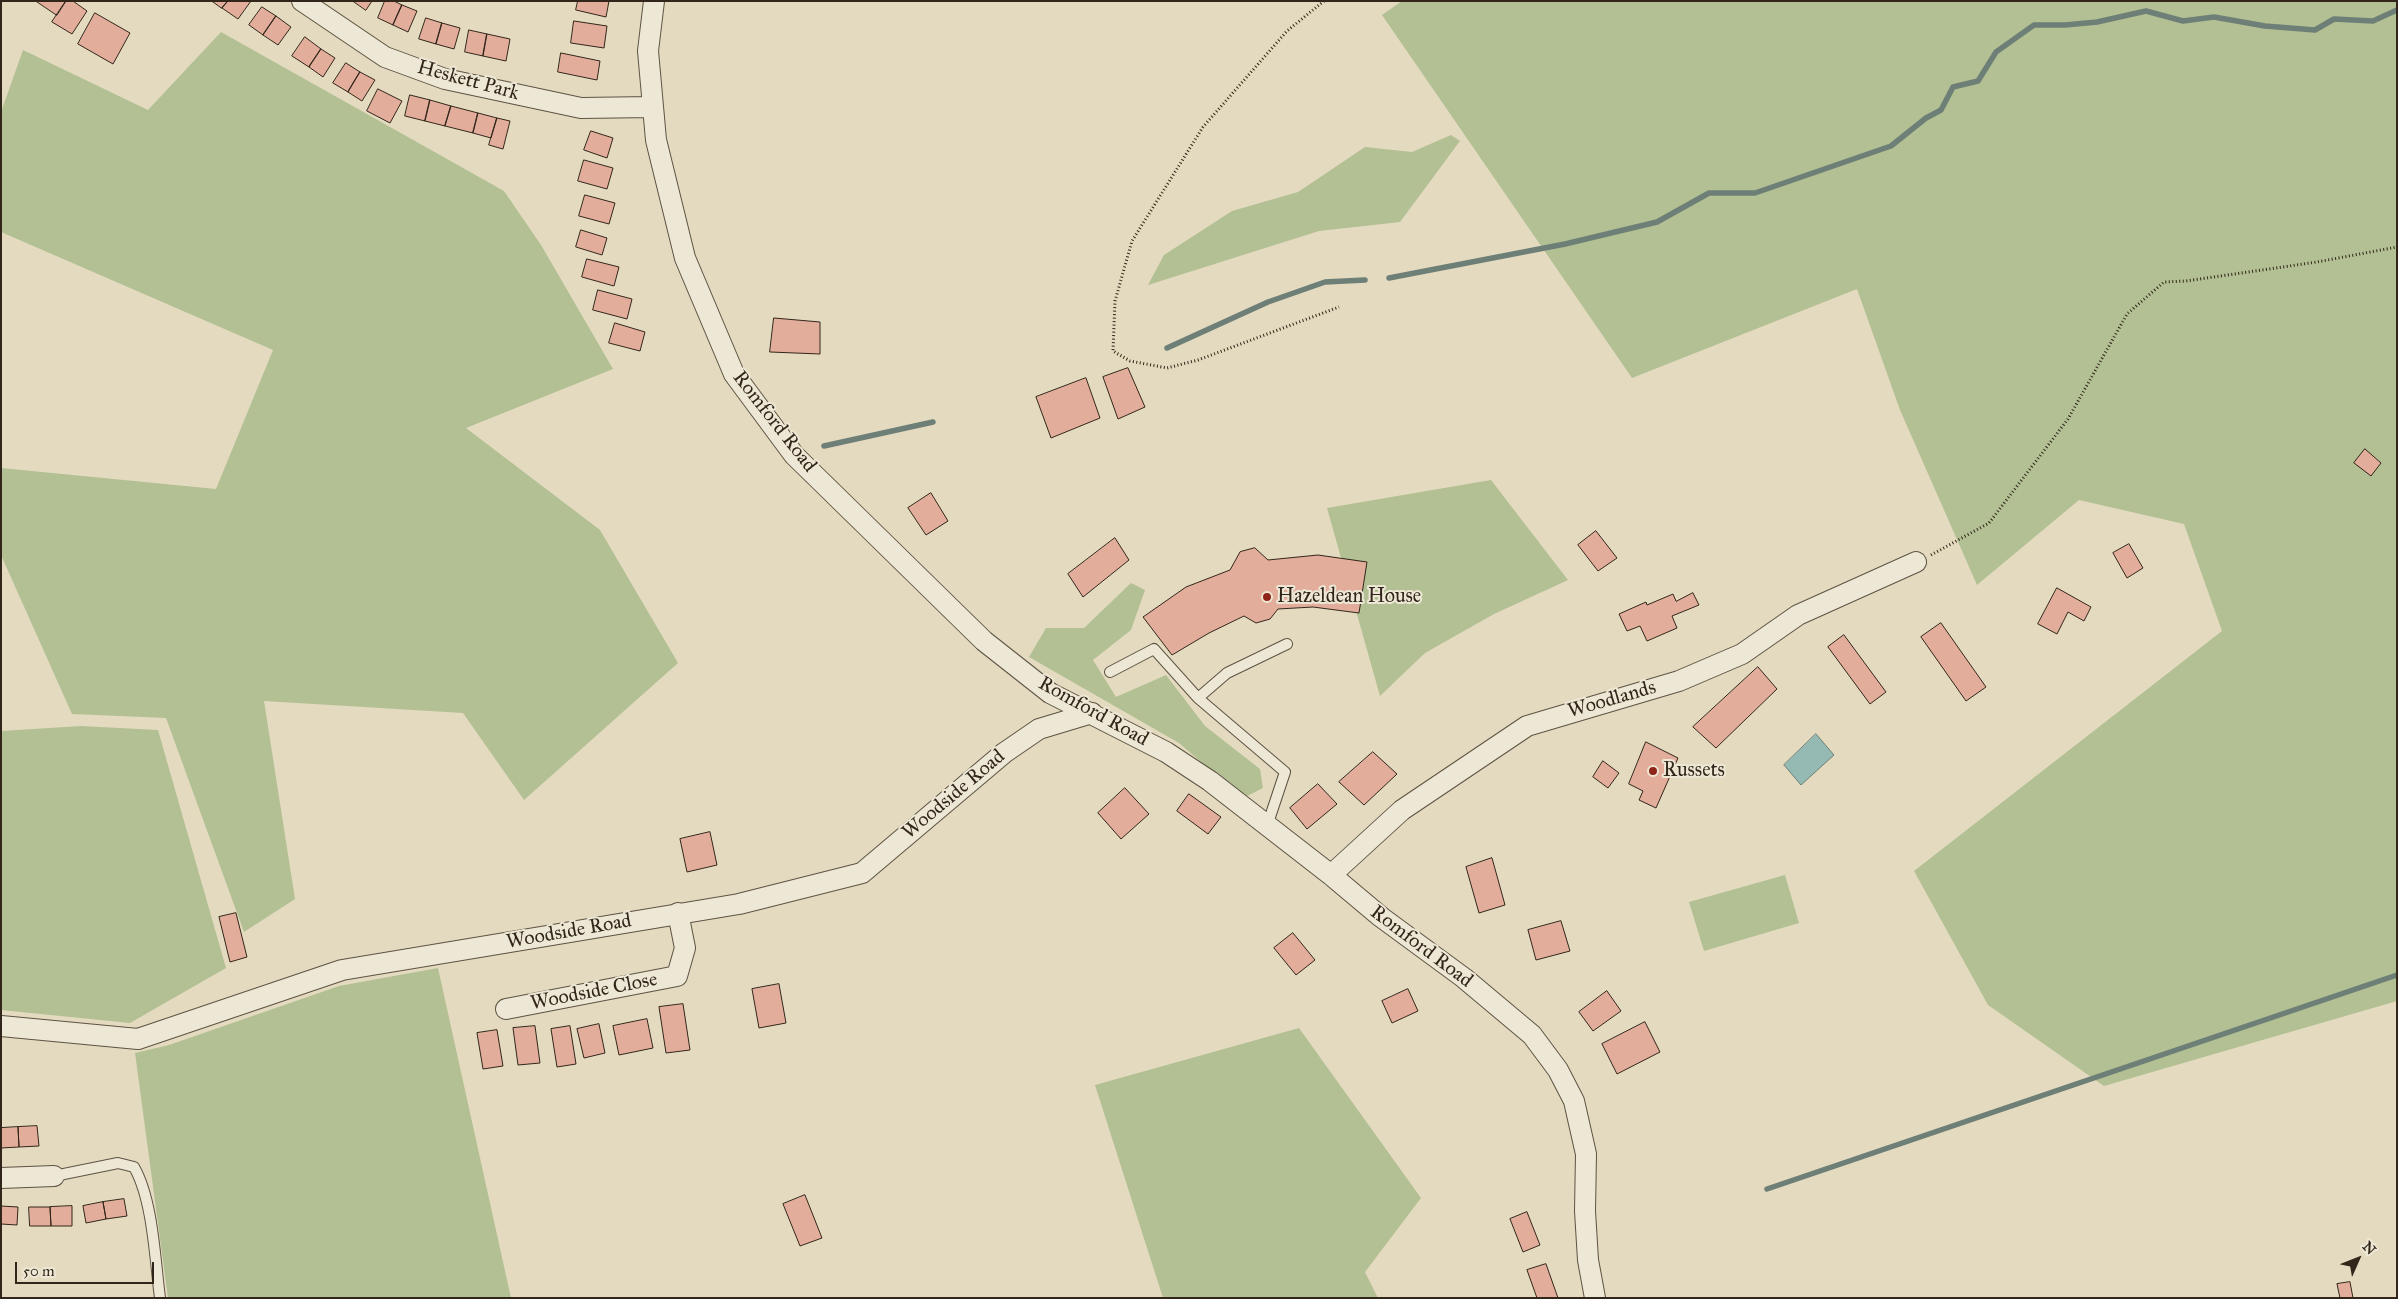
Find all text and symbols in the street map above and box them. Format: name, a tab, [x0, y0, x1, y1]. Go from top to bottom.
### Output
street label: Heskett Park	[414, 56, 522, 106]
street label: Romford Road	[727, 367, 821, 477]
place label: Hazeldean House	[1277, 585, 1421, 609]
marker: Hazeldean House	[1261, 591, 1273, 603]
street label: Romford Road	[1034, 672, 1152, 752]
street label: Woodlands	[1565, 676, 1659, 724]
street label: Woodside Road	[898, 745, 1010, 845]
place label: Russets	[1663, 759, 1725, 783]
marker: Russets	[1647, 765, 1659, 777]
street label: Romford Road	[1365, 901, 1477, 993]
street label: Woodside Road	[505, 909, 633, 955]
street label: Woodside Close	[528, 968, 660, 1016]
north arrow	[2333, 1234, 2383, 1284]
text: N	[2359, 1238, 2379, 1258]
scale bar	[18, 1252, 156, 1284]
text: 50 m	[23, 1262, 55, 1280]

